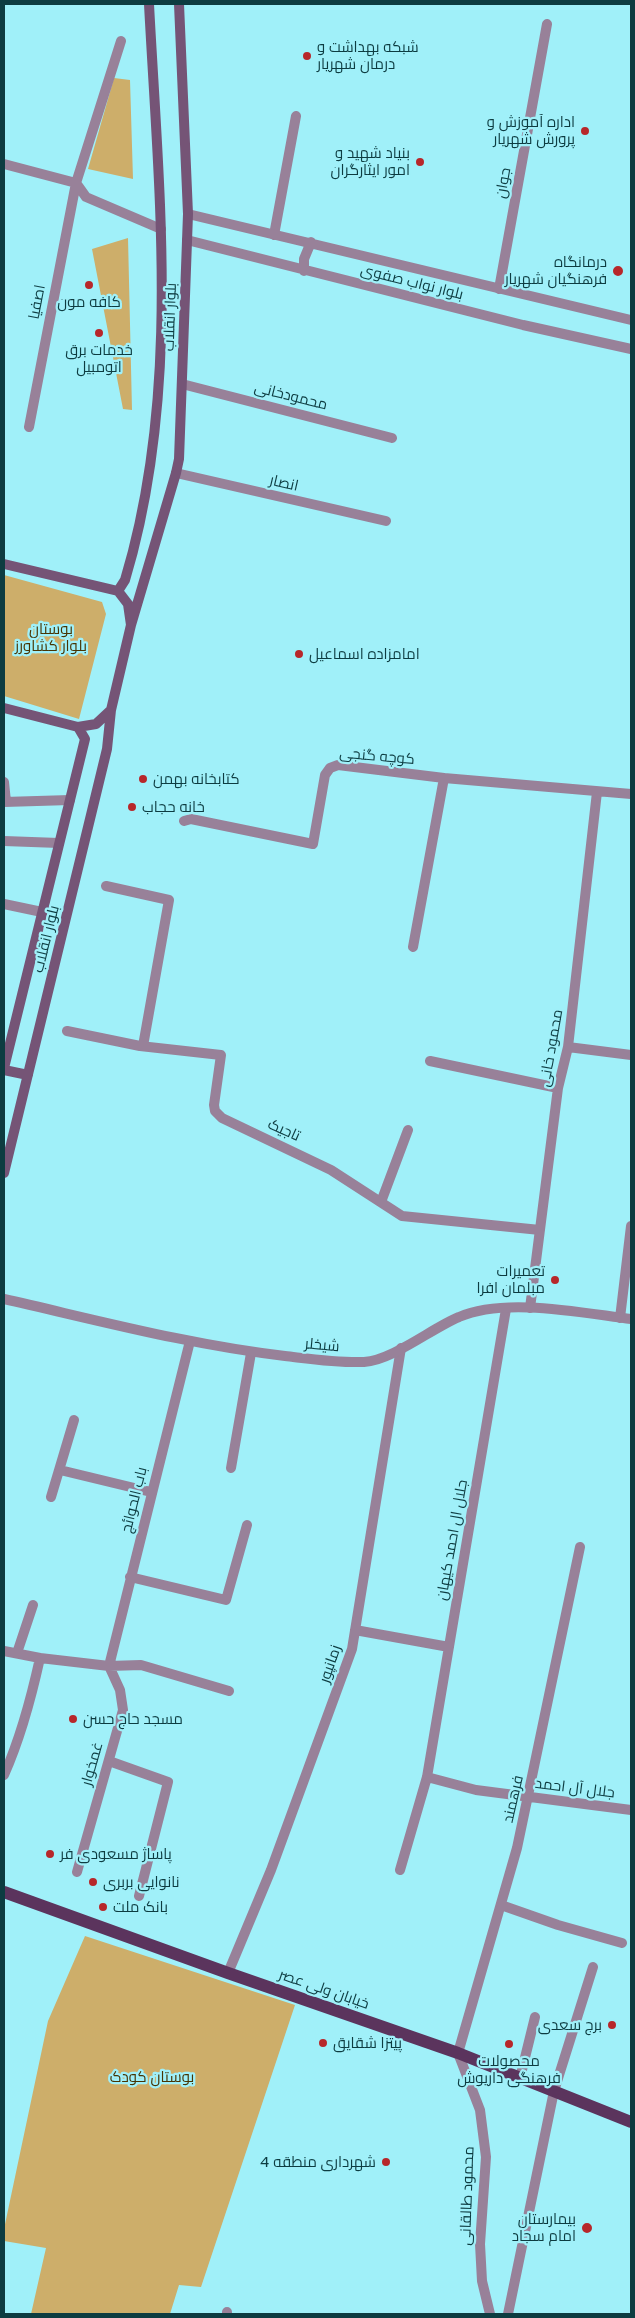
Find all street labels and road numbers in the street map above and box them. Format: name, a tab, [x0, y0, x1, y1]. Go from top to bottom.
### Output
street label: جوان	[491, 166, 515, 200]
street label: بلوار نواب صفوی	[359, 261, 465, 303]
street label: بلوار انقلاب	[160, 282, 180, 352]
street label: اصفیا	[25, 283, 49, 321]
street label: محمودخانی	[253, 378, 329, 414]
street label: انصار	[268, 471, 300, 495]
street label: کوچه گنجی	[339, 744, 415, 768]
street label: بلوار انقلاب	[29, 904, 63, 974]
street label: محمود خانی	[535, 1008, 567, 1088]
street label: تاجیک	[265, 1115, 303, 1145]
street label: شیخلر	[304, 1335, 340, 1355]
street label: باب الحوائج	[117, 1465, 151, 1535]
street label: جلال ال احمد کیهان	[433, 1478, 471, 1602]
street label: زمانپور	[315, 1643, 345, 1685]
street label: غمخوار	[77, 1740, 107, 1788]
street label: فرهمند	[499, 1774, 527, 1824]
street label: جلال آل احمد	[534, 1774, 616, 1802]
street label: خیابان ولی عصر	[276, 1965, 372, 2013]
street label: محمود طالقانی	[456, 2146, 478, 2246]

